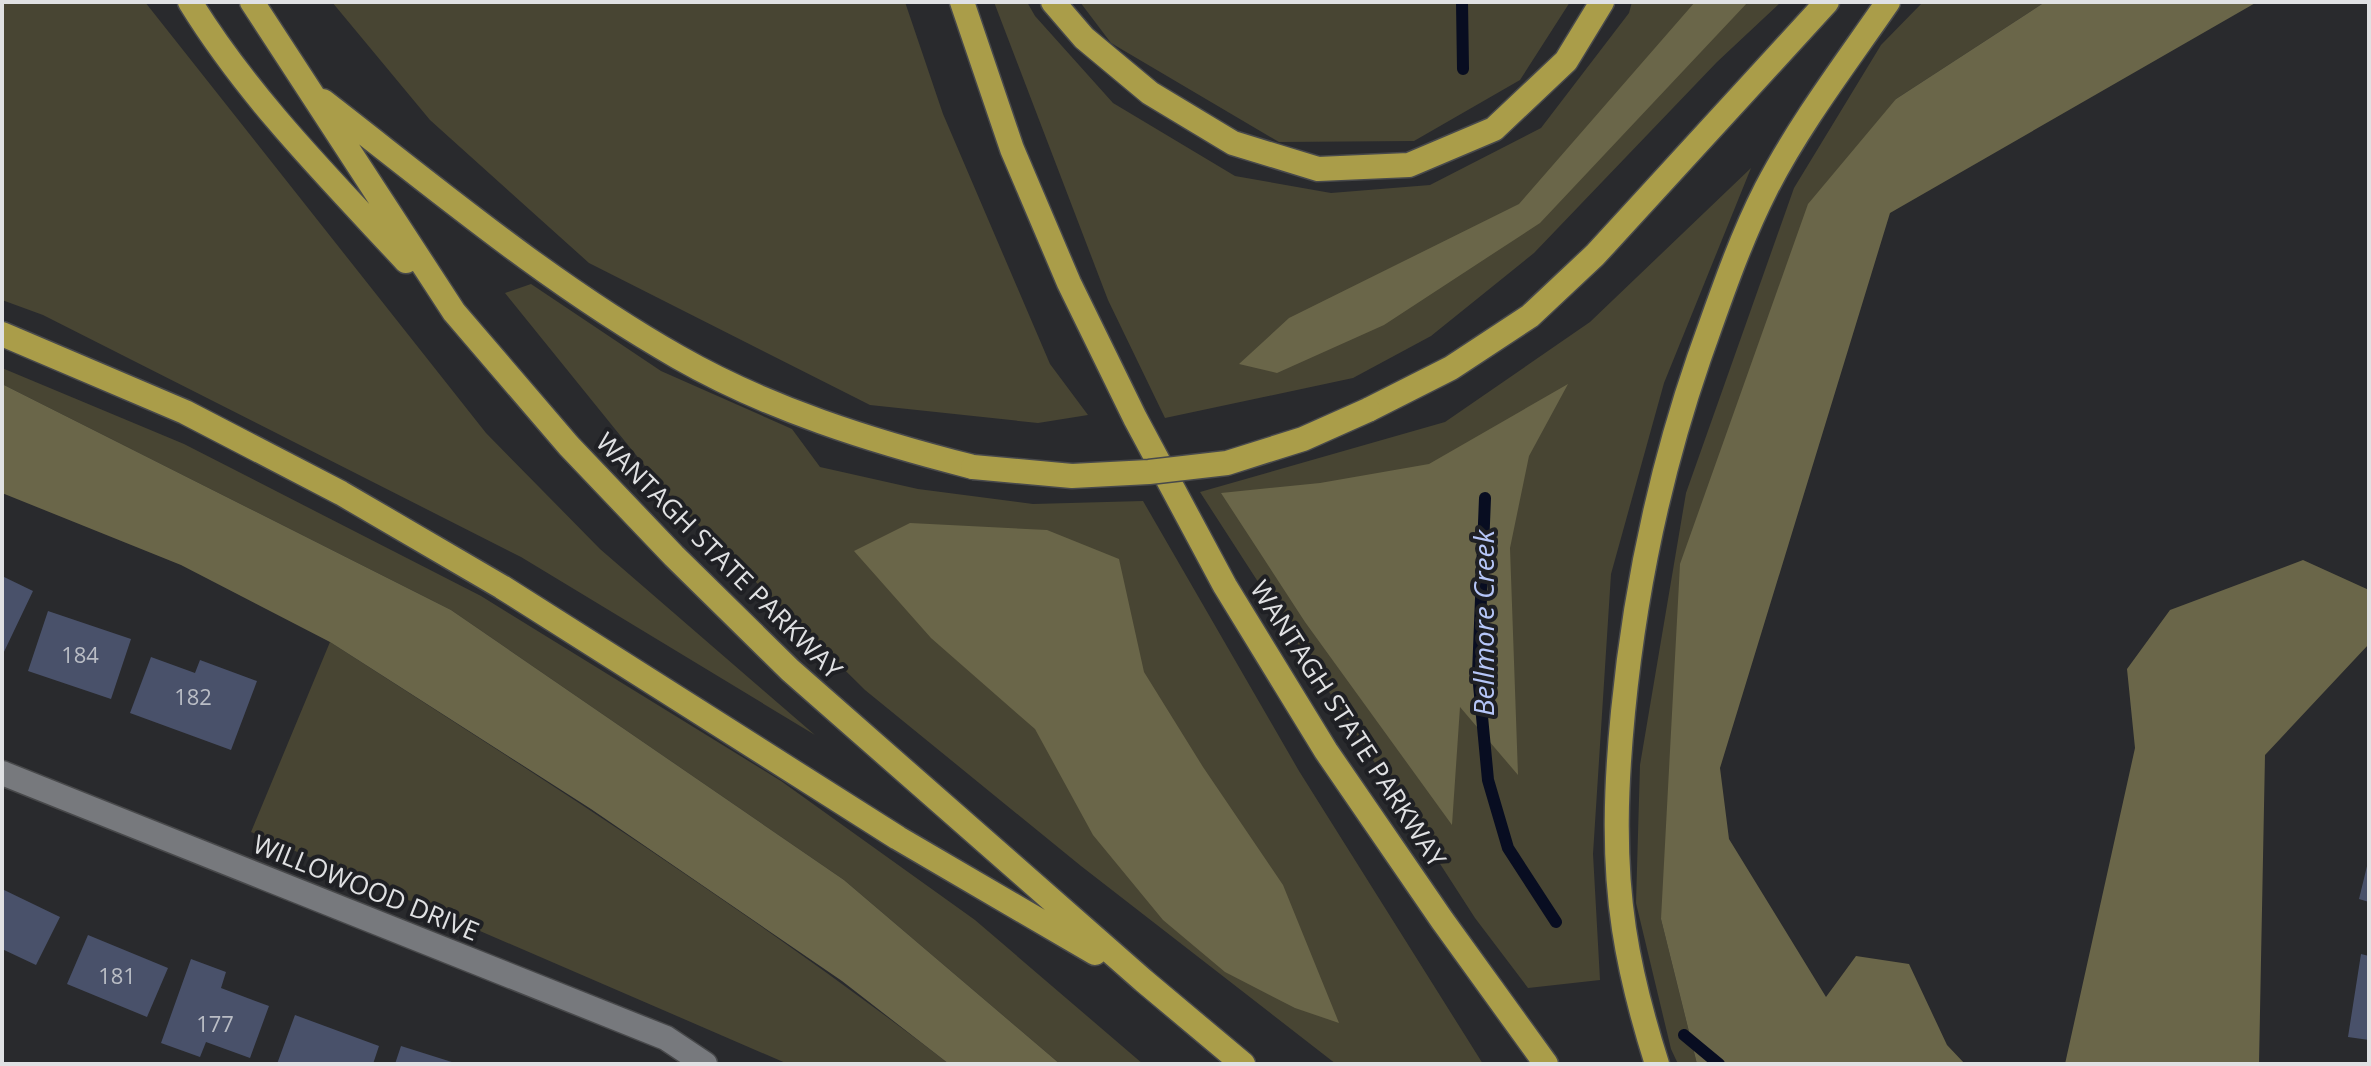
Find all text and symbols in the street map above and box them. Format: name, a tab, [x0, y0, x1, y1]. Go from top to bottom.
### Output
street label: WANTAGH STATE PARKWAY	[588, 424, 851, 687]
water label: Bellmore Creek	[1464, 528, 1502, 716]
street label: WANTAGH STATE PARKWAY	[1242, 573, 1455, 874]
house number: 184	[61, 639, 99, 669]
house number: 182	[174, 681, 212, 711]
street label: WILLOWOOD DRIVE	[248, 825, 485, 949]
house number: 181	[98, 960, 136, 990]
house number: 177	[196, 1008, 234, 1038]

